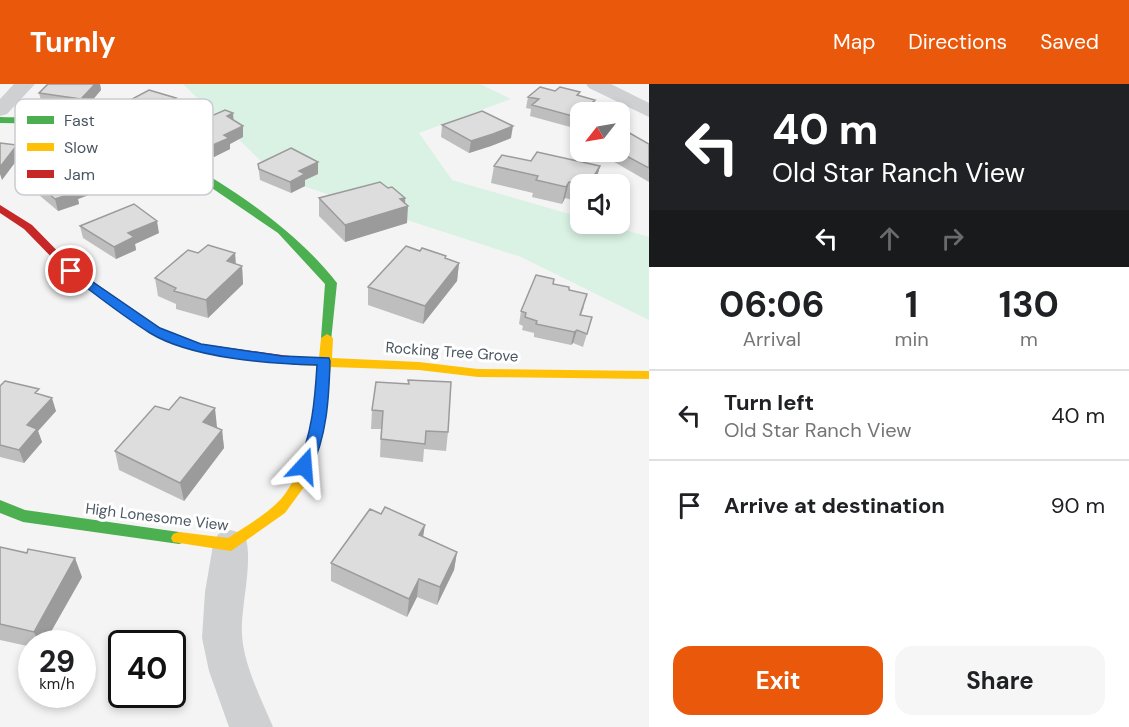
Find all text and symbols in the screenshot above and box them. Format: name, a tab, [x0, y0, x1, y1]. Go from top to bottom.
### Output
text: Turnly	[30, 24, 116, 61]
text: Map	[833, 28, 875, 56]
text: Directions	[908, 28, 1007, 56]
text: Saved	[1040, 28, 1099, 56]
legend	[15, 99, 213, 195]
north arrow	[570, 102, 630, 162]
map controls	[570, 102, 630, 234]
text: 40 m	[772, 102, 878, 157]
icon: left	[673, 108, 751, 186]
text: Fast	[64, 110, 95, 131]
text: Slow	[64, 137, 98, 158]
text: Old Star Ranch View	[772, 155, 1025, 190]
text: Jam	[64, 164, 95, 185]
button: sound	[570, 174, 630, 234]
icon: left	[810, 222, 843, 255]
icon: ahead	[873, 222, 906, 255]
icon: right	[936, 222, 969, 255]
pin	[45, 245, 96, 296]
icon: arrive	[54, 254, 87, 287]
text: 06:06	[719, 281, 825, 328]
text: 1	[905, 281, 918, 328]
text: 130	[999, 281, 1059, 328]
text: Arrival	[743, 326, 801, 352]
text: min	[895, 326, 929, 352]
text: m	[1020, 326, 1038, 352]
street label: Rocking Tree Grove	[385, 337, 519, 367]
text: Turn left	[724, 388, 814, 417]
icon: left	[673, 399, 706, 432]
text: 40 m	[1051, 401, 1105, 430]
text: Old Star Ranch View	[724, 417, 911, 443]
position arrow	[272, 434, 336, 498]
icon: arrive	[673, 489, 706, 522]
text: Arrive at destination	[724, 491, 945, 520]
text: 90 m	[1051, 491, 1105, 520]
street label: High Lonesome View	[84, 498, 230, 536]
speed limit sign: 40	[108, 630, 186, 708]
text: 29	[39, 642, 75, 681]
button: Exit	[673, 646, 883, 715]
button: Share	[895, 646, 1105, 715]
text: km/h	[39, 674, 75, 694]

